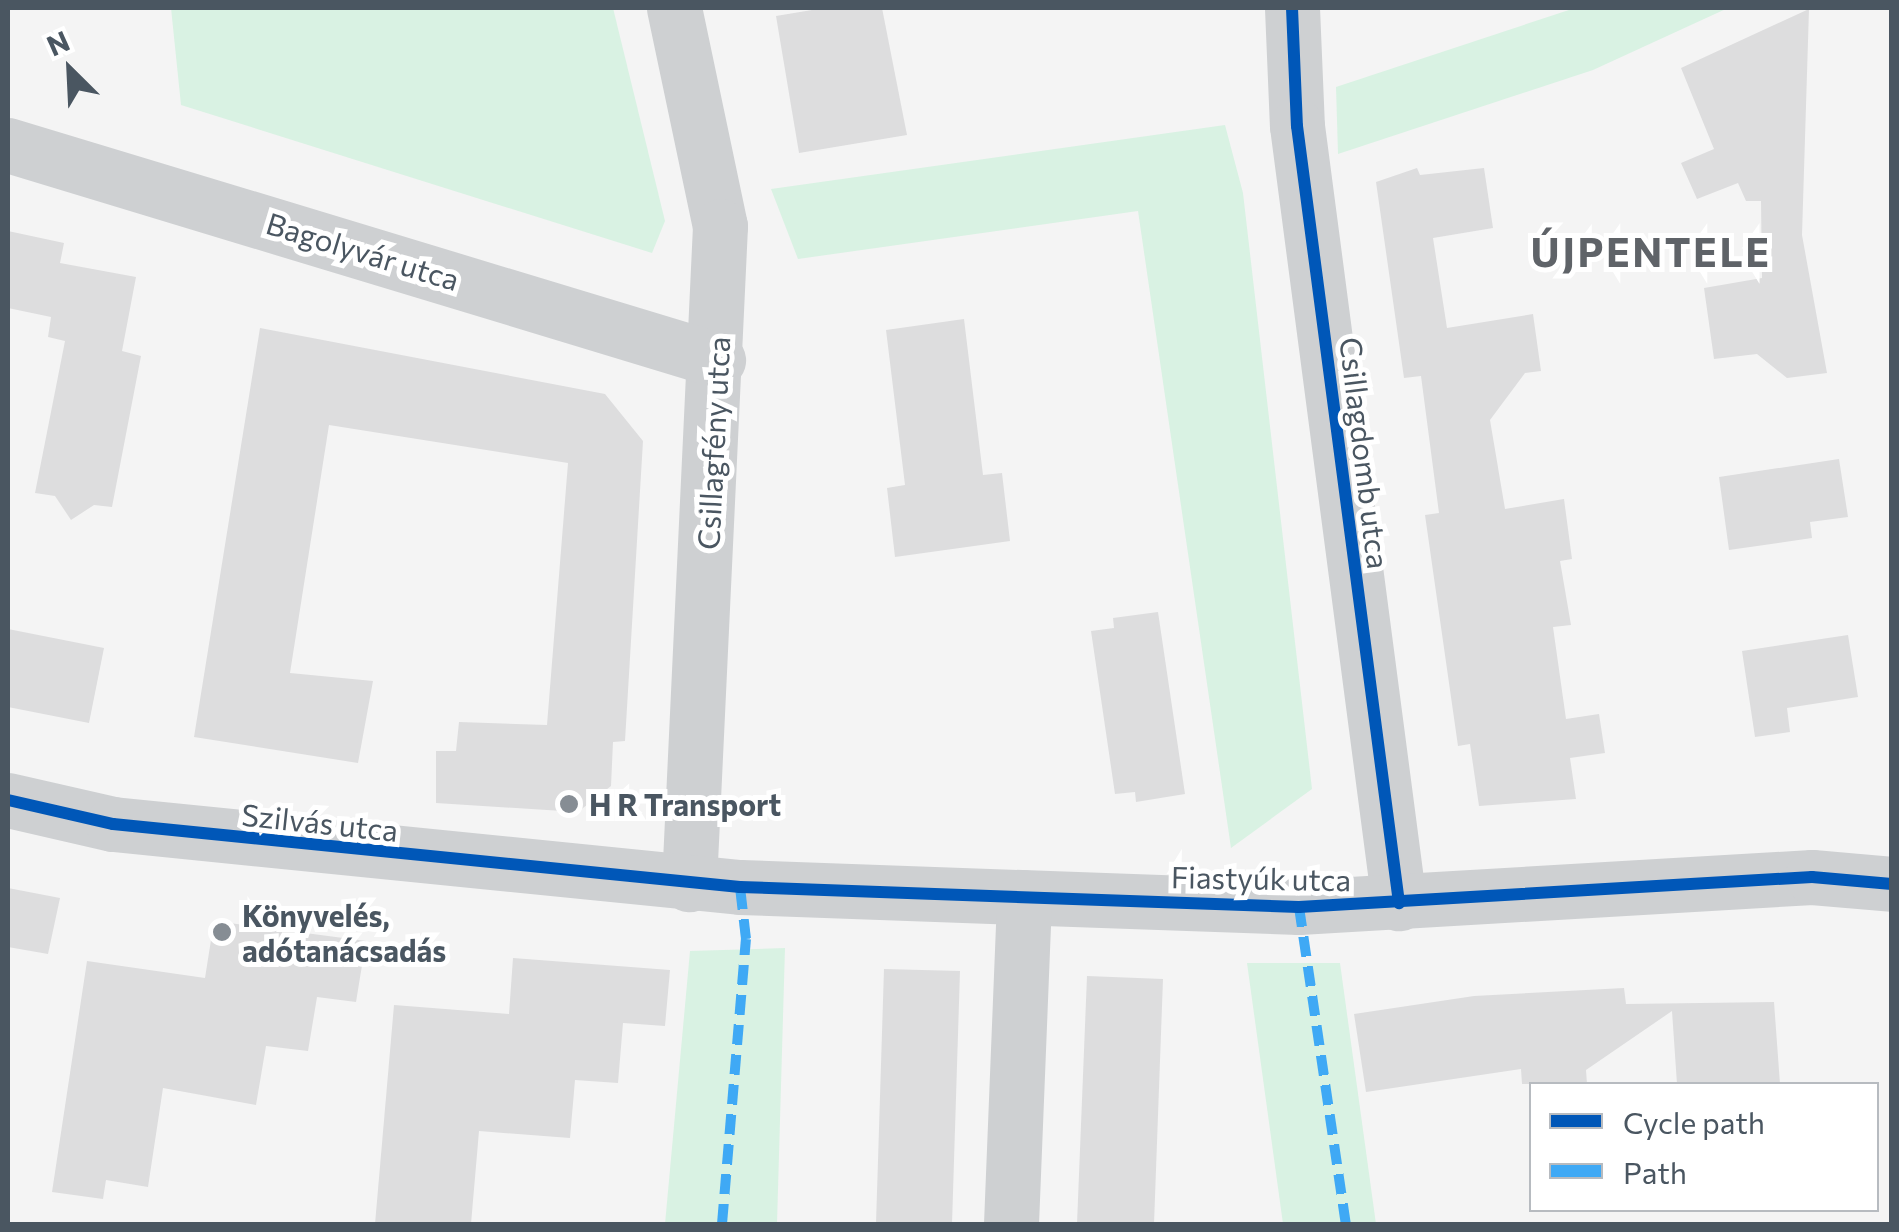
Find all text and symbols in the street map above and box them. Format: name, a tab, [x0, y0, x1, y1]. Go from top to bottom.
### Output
north arrow	[20, 20, 120, 120]
text: N	[41, 23, 74, 62]
street label: Bagolyvár utca	[262, 205, 464, 297]
district label: ÚJPENTELE	[1531, 227, 1771, 275]
street label: Csillagfény utca	[689, 335, 737, 551]
street label: Csillagdomb utca	[1333, 335, 1397, 571]
place label: H R Transport	[589, 786, 781, 822]
marker: H R Transport	[558, 793, 580, 815]
street label: Szilvás utca	[240, 796, 400, 848]
street label: Fiastyúk utca	[1171, 858, 1351, 898]
place label: Könyvelés, adótanácsadás	[242, 897, 446, 968]
marker: Könyvelés, adótanácsadás	[211, 921, 233, 943]
legend	[1529, 1082, 1879, 1212]
text: Cycle path	[1623, 1103, 1765, 1140]
text: Path	[1623, 1153, 1687, 1190]

